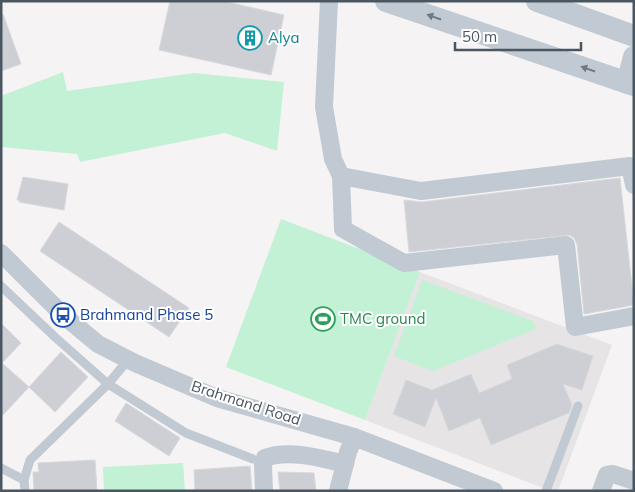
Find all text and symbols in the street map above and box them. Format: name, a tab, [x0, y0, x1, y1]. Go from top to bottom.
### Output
one-way arrow	[426, 13, 441, 20]
scale bar	[455, 20, 581, 52]
building icon: Alya	[237, 25, 263, 51]
text: 50 m	[462, 27, 497, 46]
place label: Alya	[268, 28, 299, 47]
one-way arrow	[580, 65, 595, 72]
bus stop icon: Brahmand Phase 5	[50, 302, 76, 328]
place label: Brahmand Phase 5	[80, 305, 213, 324]
sports icon: TMC ground	[310, 306, 336, 332]
place label: TMC ground	[340, 309, 426, 328]
street label: Brahmand Road	[189, 376, 303, 429]

